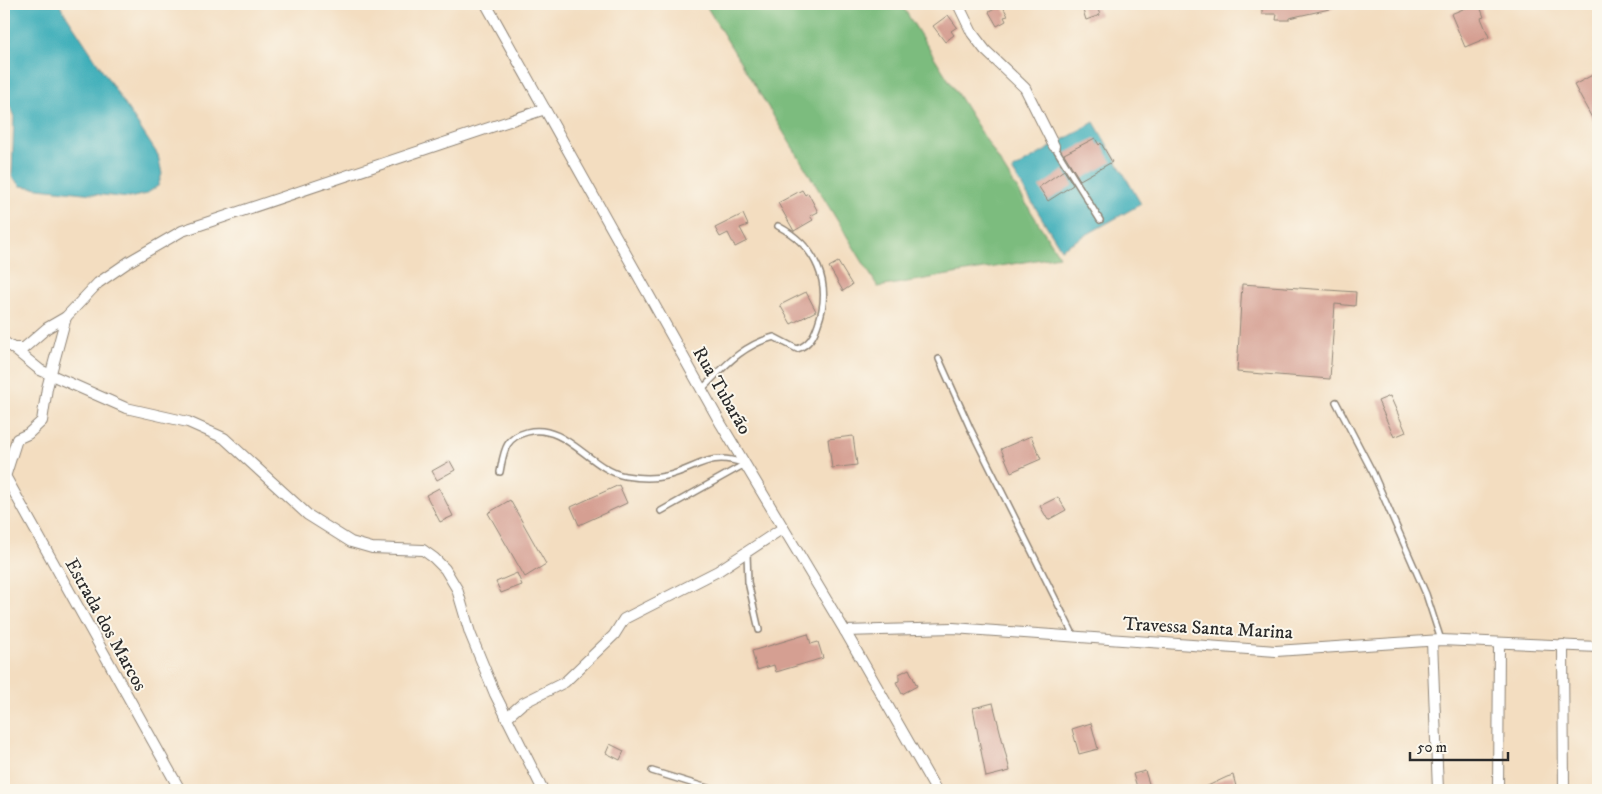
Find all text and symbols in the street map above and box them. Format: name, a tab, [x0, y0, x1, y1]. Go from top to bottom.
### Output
street label: Rua Tubarão	[687, 343, 756, 439]
street label: Estrada dos Marcos	[60, 554, 152, 695]
street label: Travessa Santa Marina	[1122, 613, 1293, 644]
scale bar	[1410, 729, 1507, 761]
text: 50 m	[1417, 738, 1447, 757]

